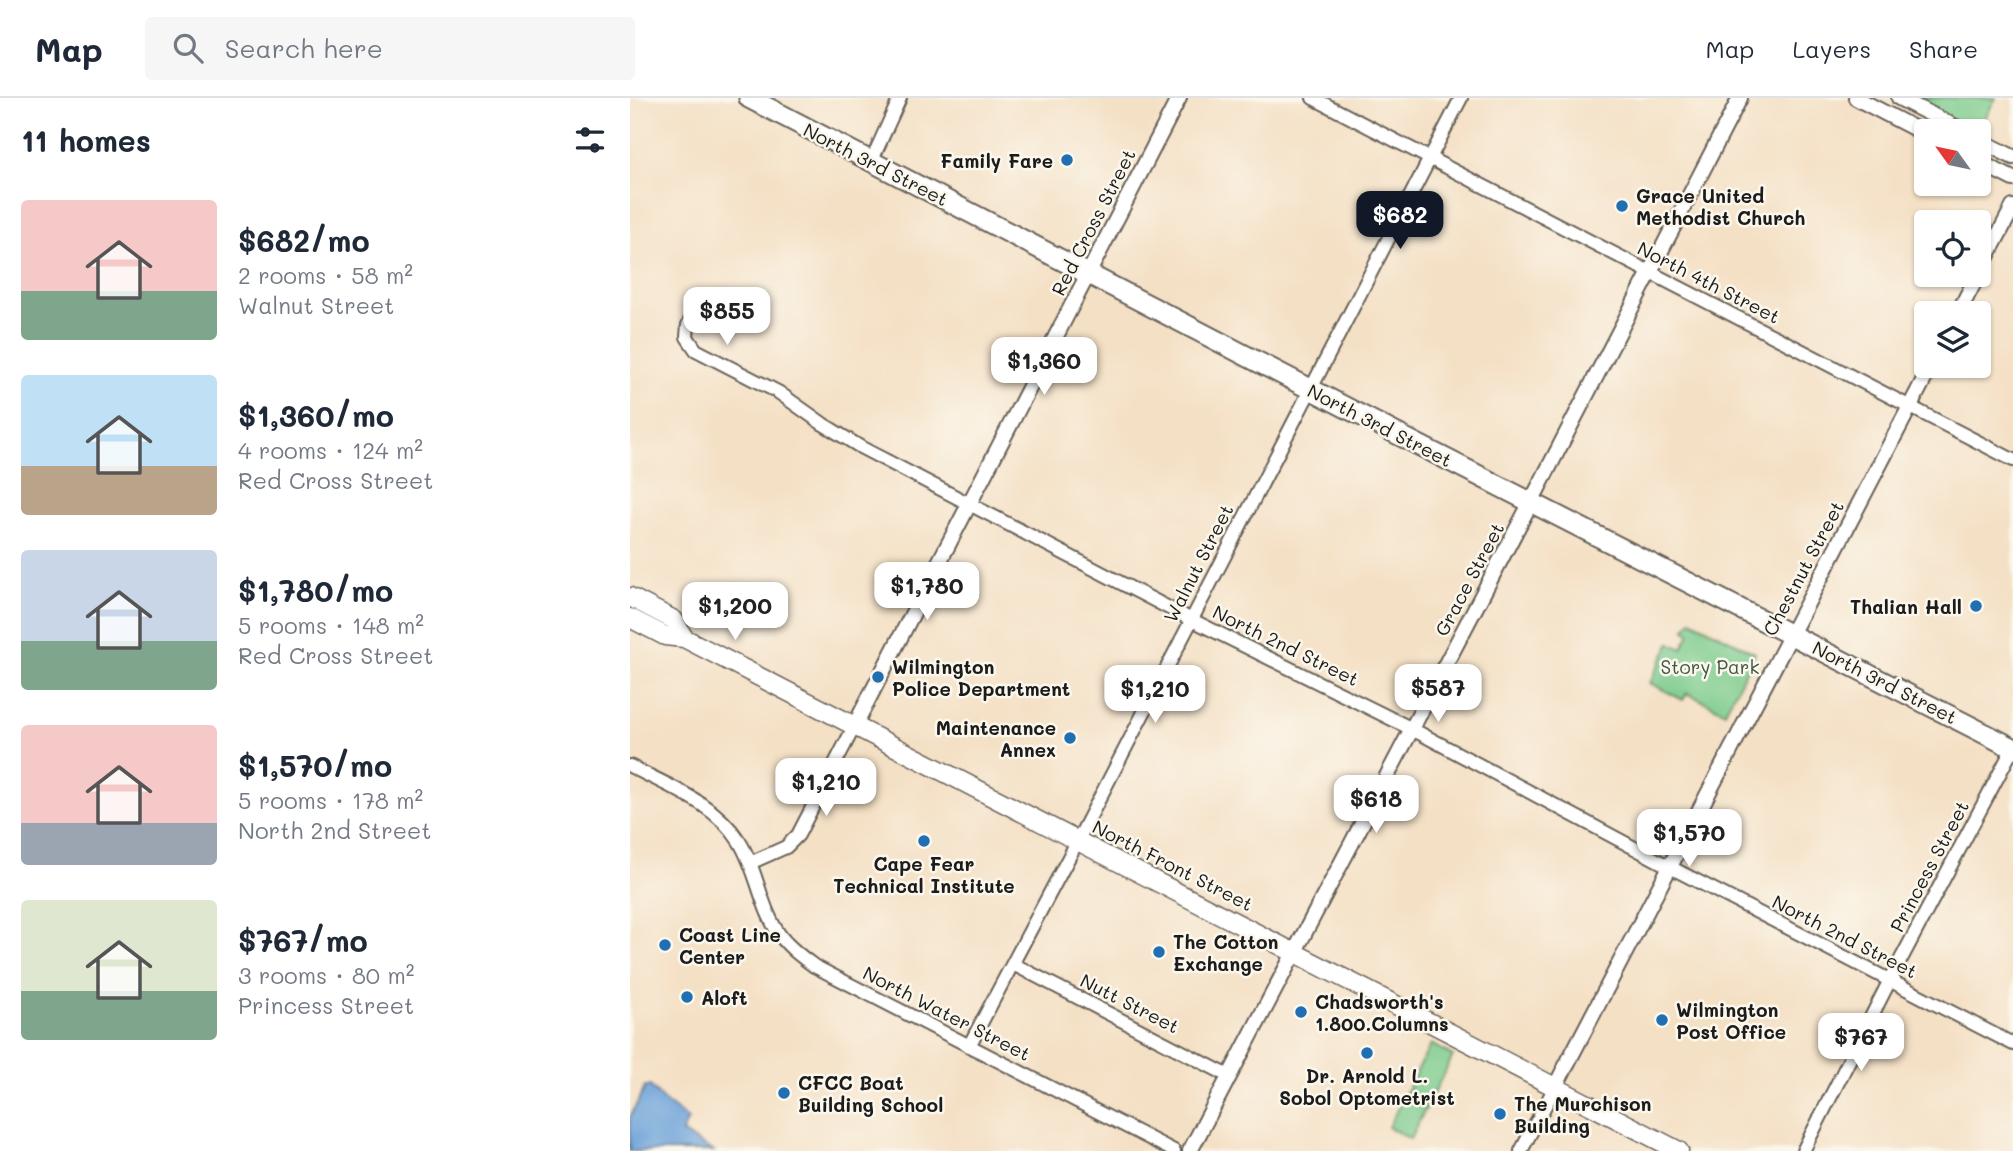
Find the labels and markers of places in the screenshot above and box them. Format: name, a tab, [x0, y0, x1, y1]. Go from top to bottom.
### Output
place label: Family Fare	[940, 148, 1053, 173]
marker: Family Fare	[1059, 152, 1075, 168]
place label: Grace United Methodist Church	[1636, 183, 1805, 230]
pin: $682	[1359, 192, 1441, 251]
marker: Grace United Methodist Church	[1614, 198, 1630, 214]
pin: $855	[686, 288, 768, 347]
pin: $1,360	[987, 338, 1101, 397]
pin: $1,780	[870, 562, 984, 622]
pin: $1,200	[678, 582, 792, 642]
place label: Thalian Hall	[1850, 594, 1962, 619]
marker: Thalian Hall	[1968, 598, 1984, 614]
place label: Wilmington Police Department	[892, 654, 1070, 701]
pin: $587	[1397, 664, 1479, 724]
pin: $1,210	[1098, 666, 1212, 725]
marker: Wilmington Police Department	[870, 669, 886, 685]
place label: Maintenance Annex	[936, 715, 1056, 762]
marker: Maintenance Annex	[1062, 730, 1078, 746]
pin: $1,210	[769, 758, 883, 818]
pin: $618	[1335, 776, 1417, 835]
pin: $1,570	[1632, 810, 1746, 869]
marker: Cape Fear Technical Institute	[916, 833, 932, 849]
place label: Cape Fear Technical Institute	[833, 851, 1015, 898]
place label: Coast Line Center	[679, 922, 781, 969]
place label: The Cotton Exchange	[1173, 929, 1278, 976]
marker: Coast Line Center	[657, 937, 673, 953]
marker: The Cotton Exchange	[1151, 944, 1167, 960]
place label: Aloft	[701, 985, 747, 1010]
marker: Aloft	[679, 989, 695, 1005]
place label: Chadsworth's 1.800.Columns	[1315, 989, 1449, 1036]
place label: Wilmington Post Office	[1676, 997, 1786, 1044]
marker: Chadsworth's 1.800.Columns	[1293, 1004, 1309, 1020]
marker: Wilmington Post Office	[1654, 1012, 1670, 1028]
pin: $767	[1820, 1014, 1902, 1073]
marker: Dr. Arnold L. Sobol Optometrist	[1359, 1045, 1375, 1061]
place label: Dr. Arnold L. Sobol Optometrist	[1279, 1063, 1455, 1110]
place label: CFCC Boat Building School	[798, 1070, 943, 1117]
marker: CFCC Boat Building School	[776, 1085, 792, 1101]
place label: The Murchison Building	[1514, 1091, 1651, 1138]
marker: The Murchison Building	[1492, 1106, 1508, 1122]

